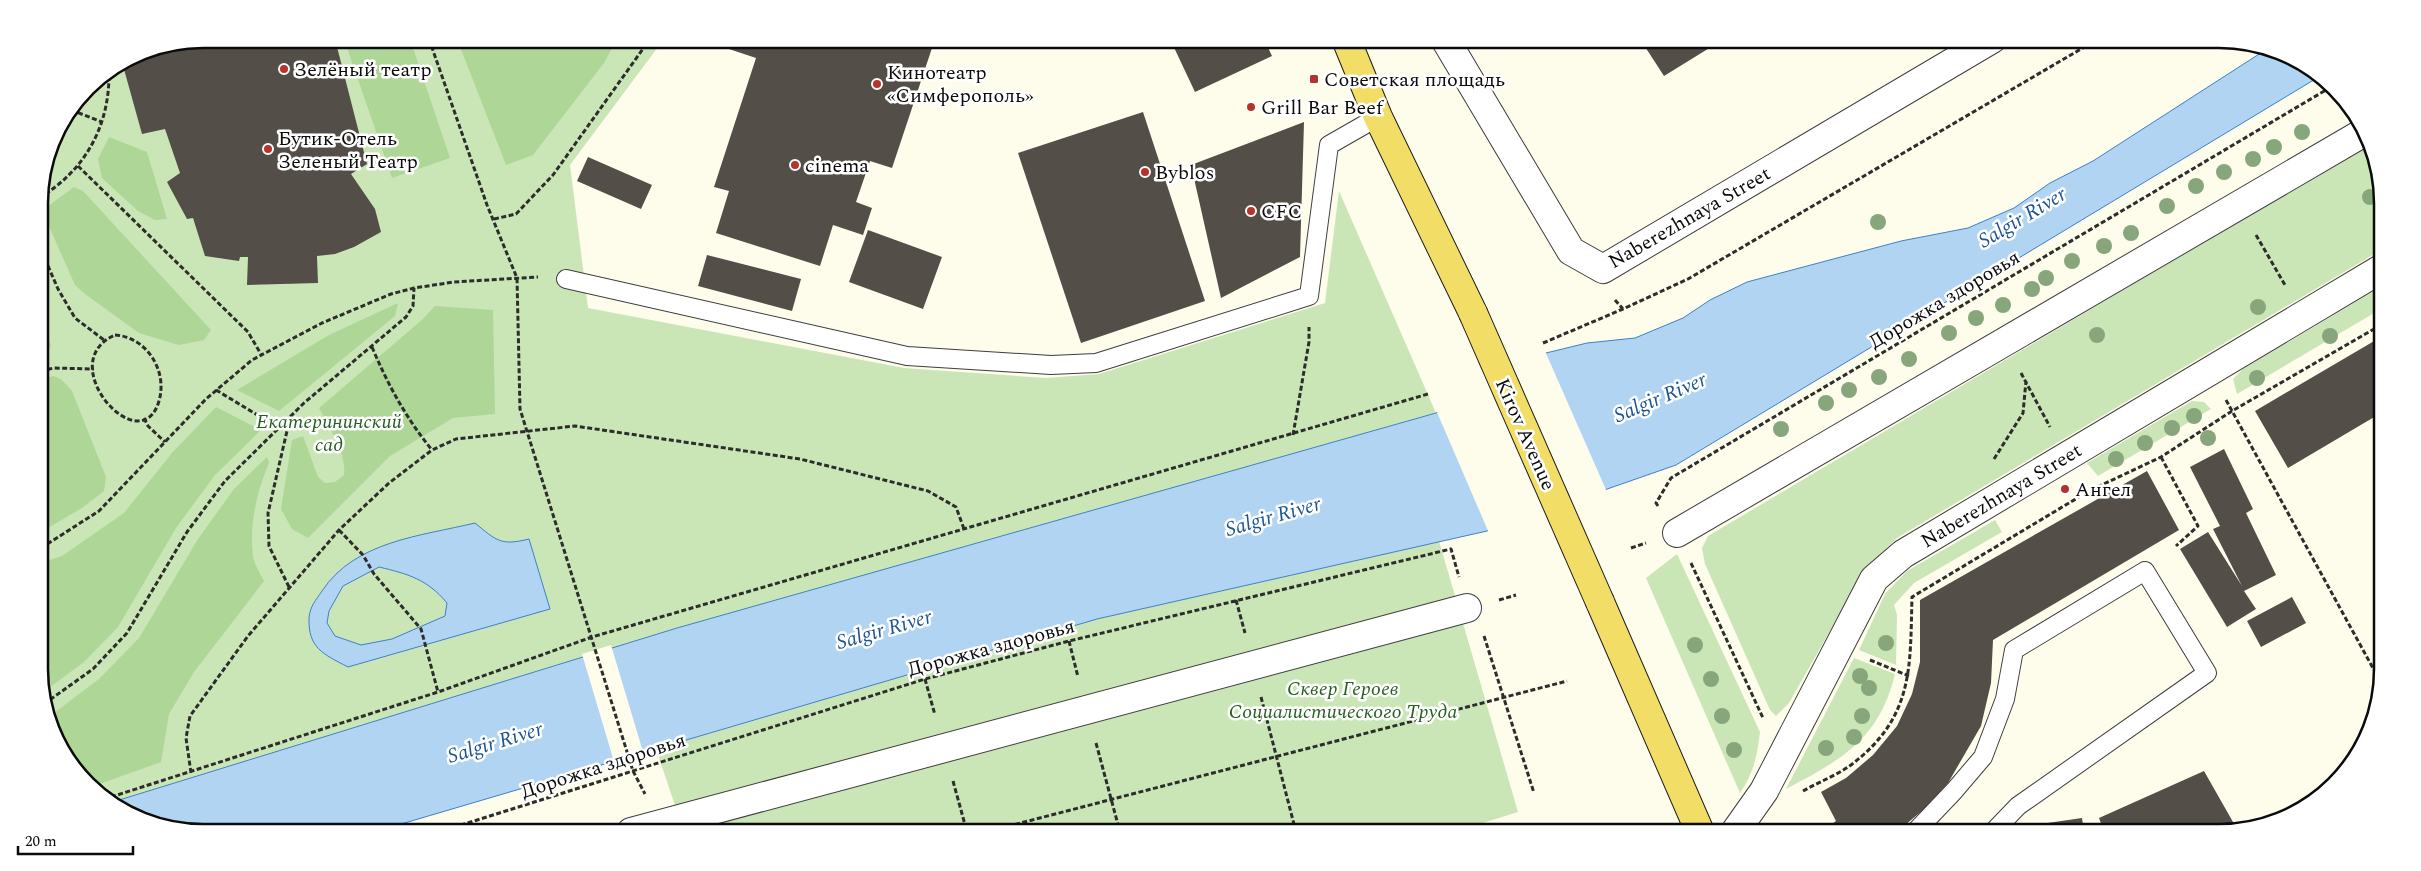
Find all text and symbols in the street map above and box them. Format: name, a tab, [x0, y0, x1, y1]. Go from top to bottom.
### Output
place label: Зелёный театр	[294, 55, 431, 85]
place label: Кинотеатр «Симферополь»	[887, 58, 1034, 111]
marker: Зелёный театр	[278, 63, 290, 75]
place label: Советская площадь	[1324, 65, 1505, 95]
marker: Советская площадь	[1308, 73, 1320, 85]
marker: Кинотеатр «Симферополь»	[871, 78, 883, 90]
place label: Grill Bar Beef	[1261, 93, 1385, 123]
marker: Grill Bar Beef	[1245, 101, 1257, 113]
place label: Бутик-Отель Зеленый Театр	[278, 124, 418, 177]
marker: Бутик-Отель Зеленый Театр	[262, 143, 274, 155]
place label: cinema	[805, 151, 869, 181]
place label: Byblos	[1155, 158, 1214, 188]
marker: cinema	[789, 159, 801, 171]
street label: Naberezhnaya Street	[1603, 159, 1776, 277]
marker: Byblos	[1139, 166, 1151, 178]
water label: Salgir River	[1972, 178, 2074, 257]
place label: CFC	[1261, 197, 1302, 227]
marker: CFC	[1245, 205, 1257, 217]
street label: Дорожка здоровья	[1863, 243, 2026, 357]
water label: Salgir River	[1609, 364, 1713, 432]
street label: Kirov Avenue	[1487, 374, 1563, 495]
park label: Екатерининский сад	[256, 407, 403, 460]
street label: Naberezhnaya Street	[1915, 436, 2088, 556]
place label: Ангел	[2075, 475, 2131, 505]
marker: Ангел	[2059, 483, 2071, 495]
water label: Salgir River	[1222, 488, 1326, 546]
water label: Salgir River	[833, 601, 937, 659]
street label: Дорожка здоровья	[904, 611, 1078, 685]
park label: Сквер Героев Социалистического Труда	[1229, 674, 1457, 727]
water label: Salgir River	[444, 713, 548, 773]
street label: Дорожка здоровья	[517, 725, 690, 807]
scale bar	[18, 824, 132, 856]
text: 20 m	[25, 830, 57, 853]

